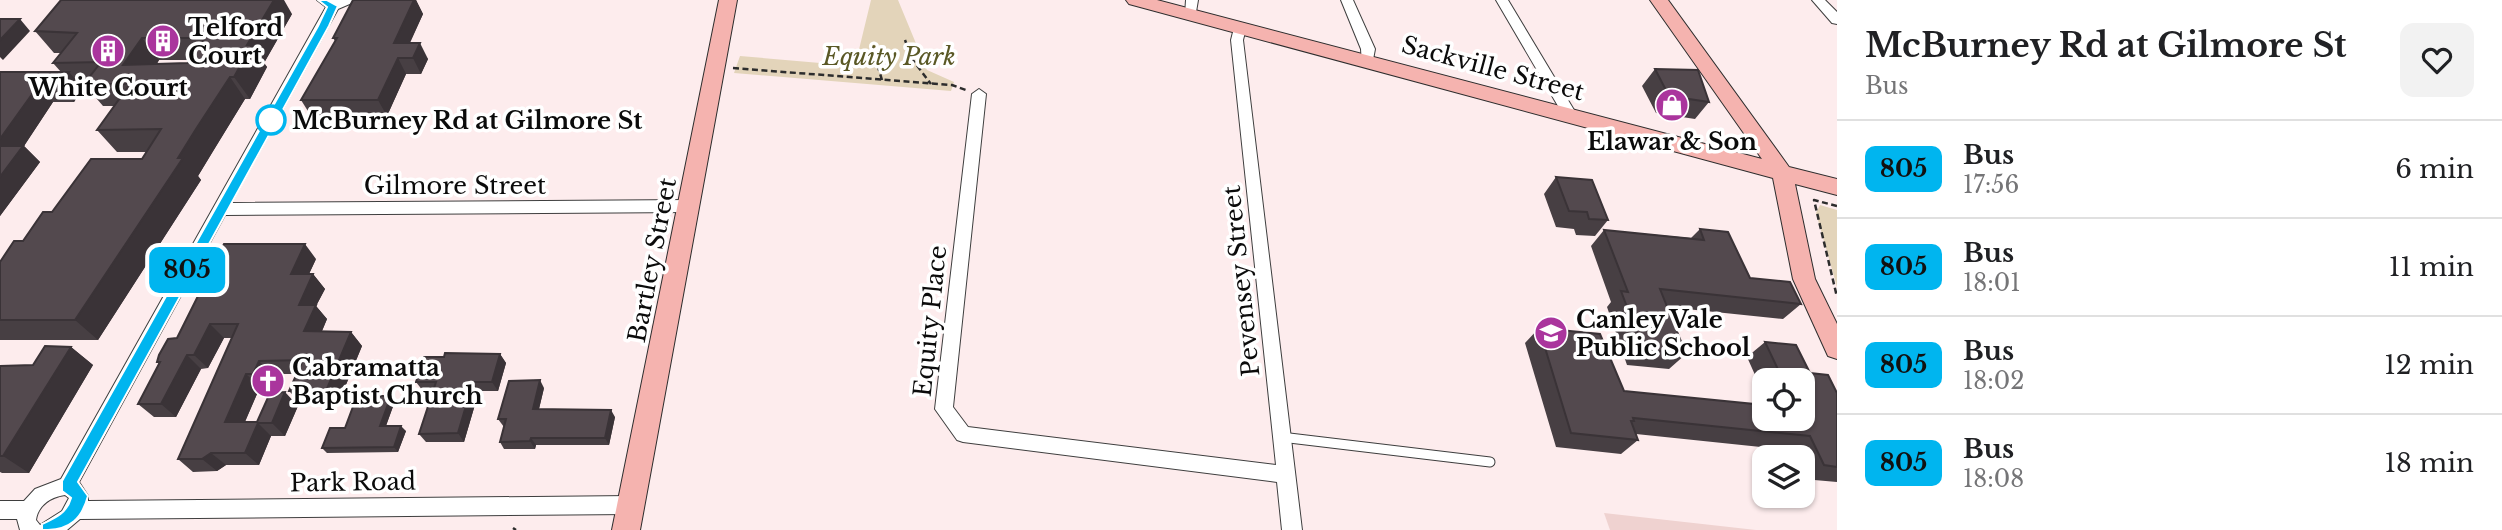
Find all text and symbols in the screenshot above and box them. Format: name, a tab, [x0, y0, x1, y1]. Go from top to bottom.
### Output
place label: Telford Court	[188, 13, 283, 70]
building icon: Telford Court	[144, 22, 182, 60]
button: heart	[2400, 23, 2474, 97]
text: McBurney Rd at Gilmore St	[1865, 25, 2347, 66]
street label: Sackville Street	[1399, 30, 1587, 106]
building icon: White Court	[89, 32, 127, 70]
park label: Equity Park	[821, 42, 956, 71]
text: Bus	[1865, 72, 1908, 100]
place label: White Court	[27, 73, 188, 102]
shop icon: Elawar & Son	[1653, 86, 1691, 124]
marker: McBurney Rd at Gilmore St	[256, 105, 286, 135]
place label: McBurney Rd at Gilmore St	[292, 106, 643, 135]
place label: Elawar & Son	[1587, 127, 1757, 156]
text: Bus	[1963, 139, 2014, 171]
text: 6 min	[2395, 153, 2474, 185]
text: 805	[1880, 154, 1927, 183]
street label: Gilmore Street	[364, 171, 546, 200]
text: 17:56	[1963, 171, 2019, 199]
street label: Bartley Street	[622, 175, 682, 345]
street label: Pevensey Street	[1217, 184, 1265, 378]
text: Bus	[1963, 237, 2014, 269]
street label: Equity Place	[908, 244, 952, 398]
line badge: 805	[147, 247, 227, 293]
text: 11 min	[2389, 251, 2474, 283]
text: 805	[1880, 252, 1927, 281]
text: 805	[163, 255, 211, 284]
text: 18:01	[1963, 269, 2020, 297]
place label: Canley Vale Public School	[1576, 305, 1751, 362]
school or university icon: Canley Vale Public School	[1532, 314, 1570, 352]
text: Bus	[1963, 335, 2014, 367]
text: 12 min	[2384, 349, 2474, 381]
text: 805	[1880, 350, 1927, 379]
place label: Cabramatta Baptist Church	[292, 353, 483, 410]
church icon: Cabramatta Baptist Church	[249, 362, 287, 400]
text: 18:02	[1963, 367, 2024, 395]
map controls	[1752, 368, 1815, 508]
button: locate	[1752, 368, 1815, 431]
text: Bus	[1963, 433, 2014, 465]
button: layers	[1752, 445, 1815, 508]
text: 18 min	[2385, 447, 2474, 479]
text: 805	[1880, 448, 1927, 477]
text: 18:08	[1963, 465, 2024, 493]
street label: Park Road	[290, 466, 416, 498]

